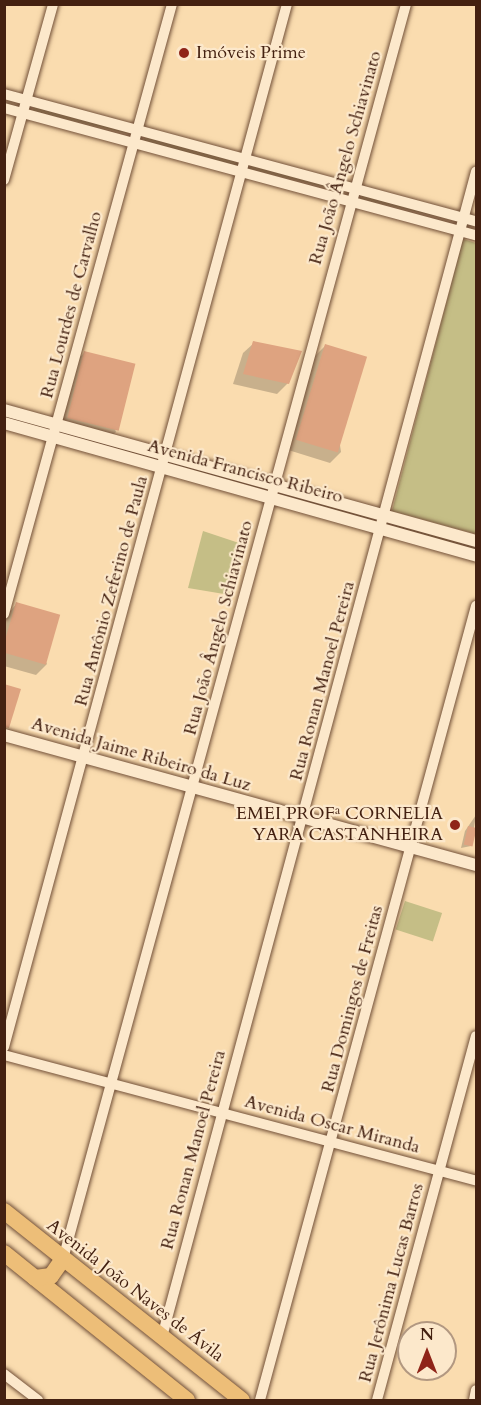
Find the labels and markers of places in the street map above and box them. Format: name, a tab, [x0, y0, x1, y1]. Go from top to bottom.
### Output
place label: Imóveis Prime	[196, 42, 306, 64]
marker: Imóveis Prime	[177, 46, 191, 60]
place label: EMEI PROFª CORNELIA YARA CASTANHEIRA	[236, 804, 443, 846]
marker: EMEI PROFª CORNELIA YARA CASTANHEIRA	[448, 818, 462, 832]

